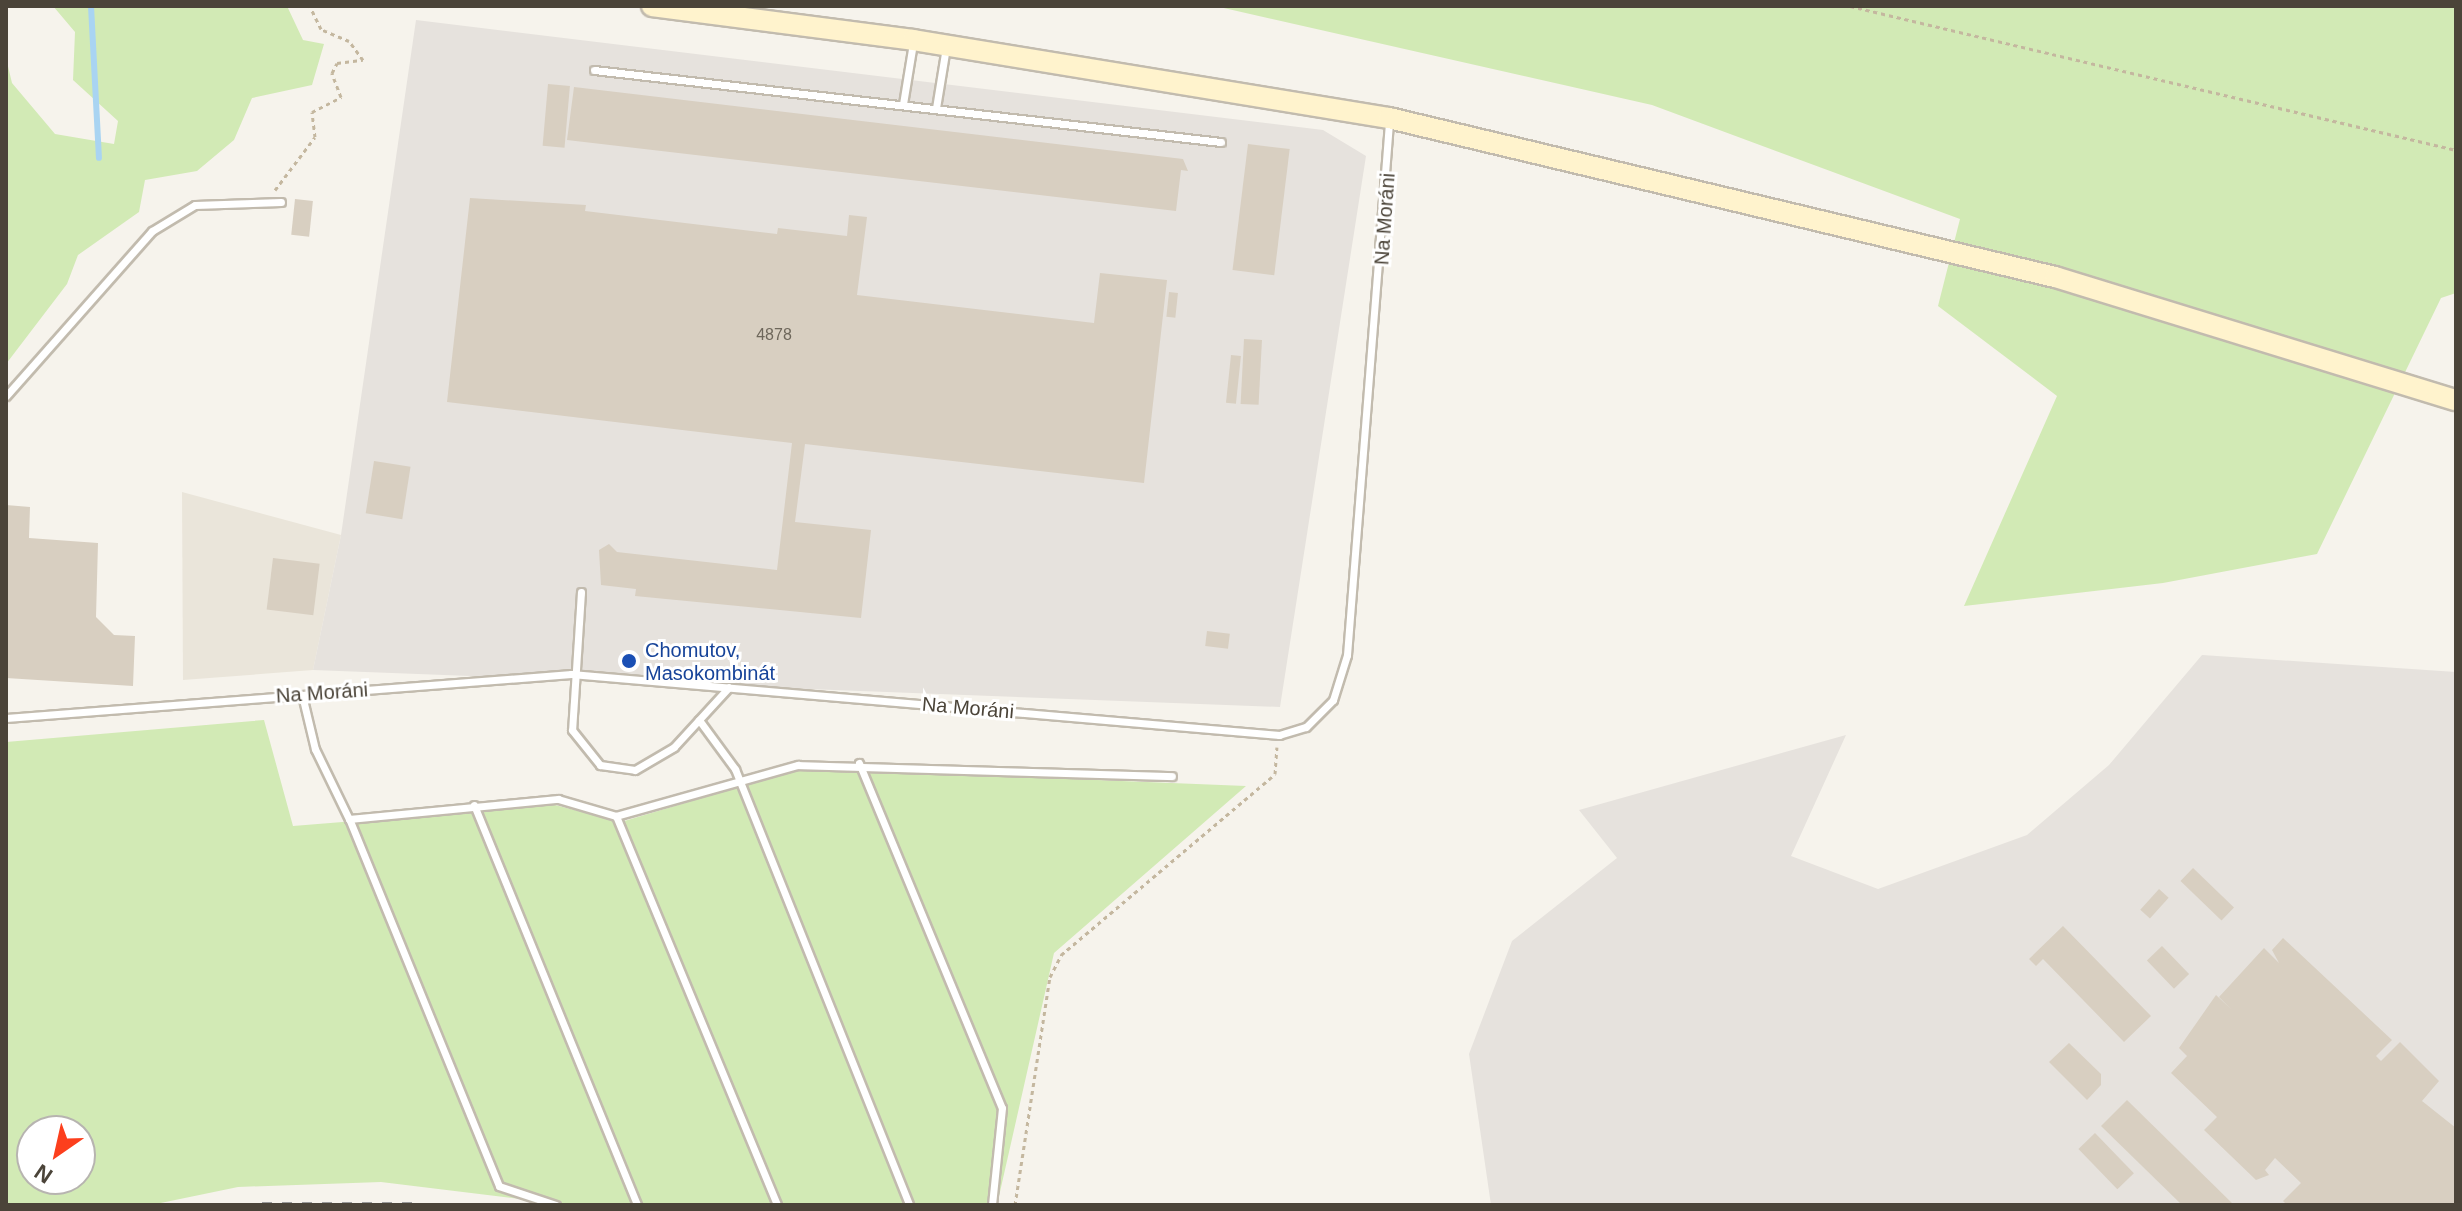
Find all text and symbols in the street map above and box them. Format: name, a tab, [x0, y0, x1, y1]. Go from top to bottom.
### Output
street label: Na Moráni	[1370, 172, 1400, 266]
house number: 4878	[756, 325, 792, 345]
place label: Chomutov, Masokombinát	[645, 638, 775, 685]
marker: Chomutov, Masokombinát	[620, 652, 638, 670]
street label: Na Moráni	[275, 678, 369, 708]
street label: Na Moráni	[921, 692, 1015, 724]
north arrow	[16, 1115, 96, 1195]
text: N	[30, 1159, 57, 1188]

